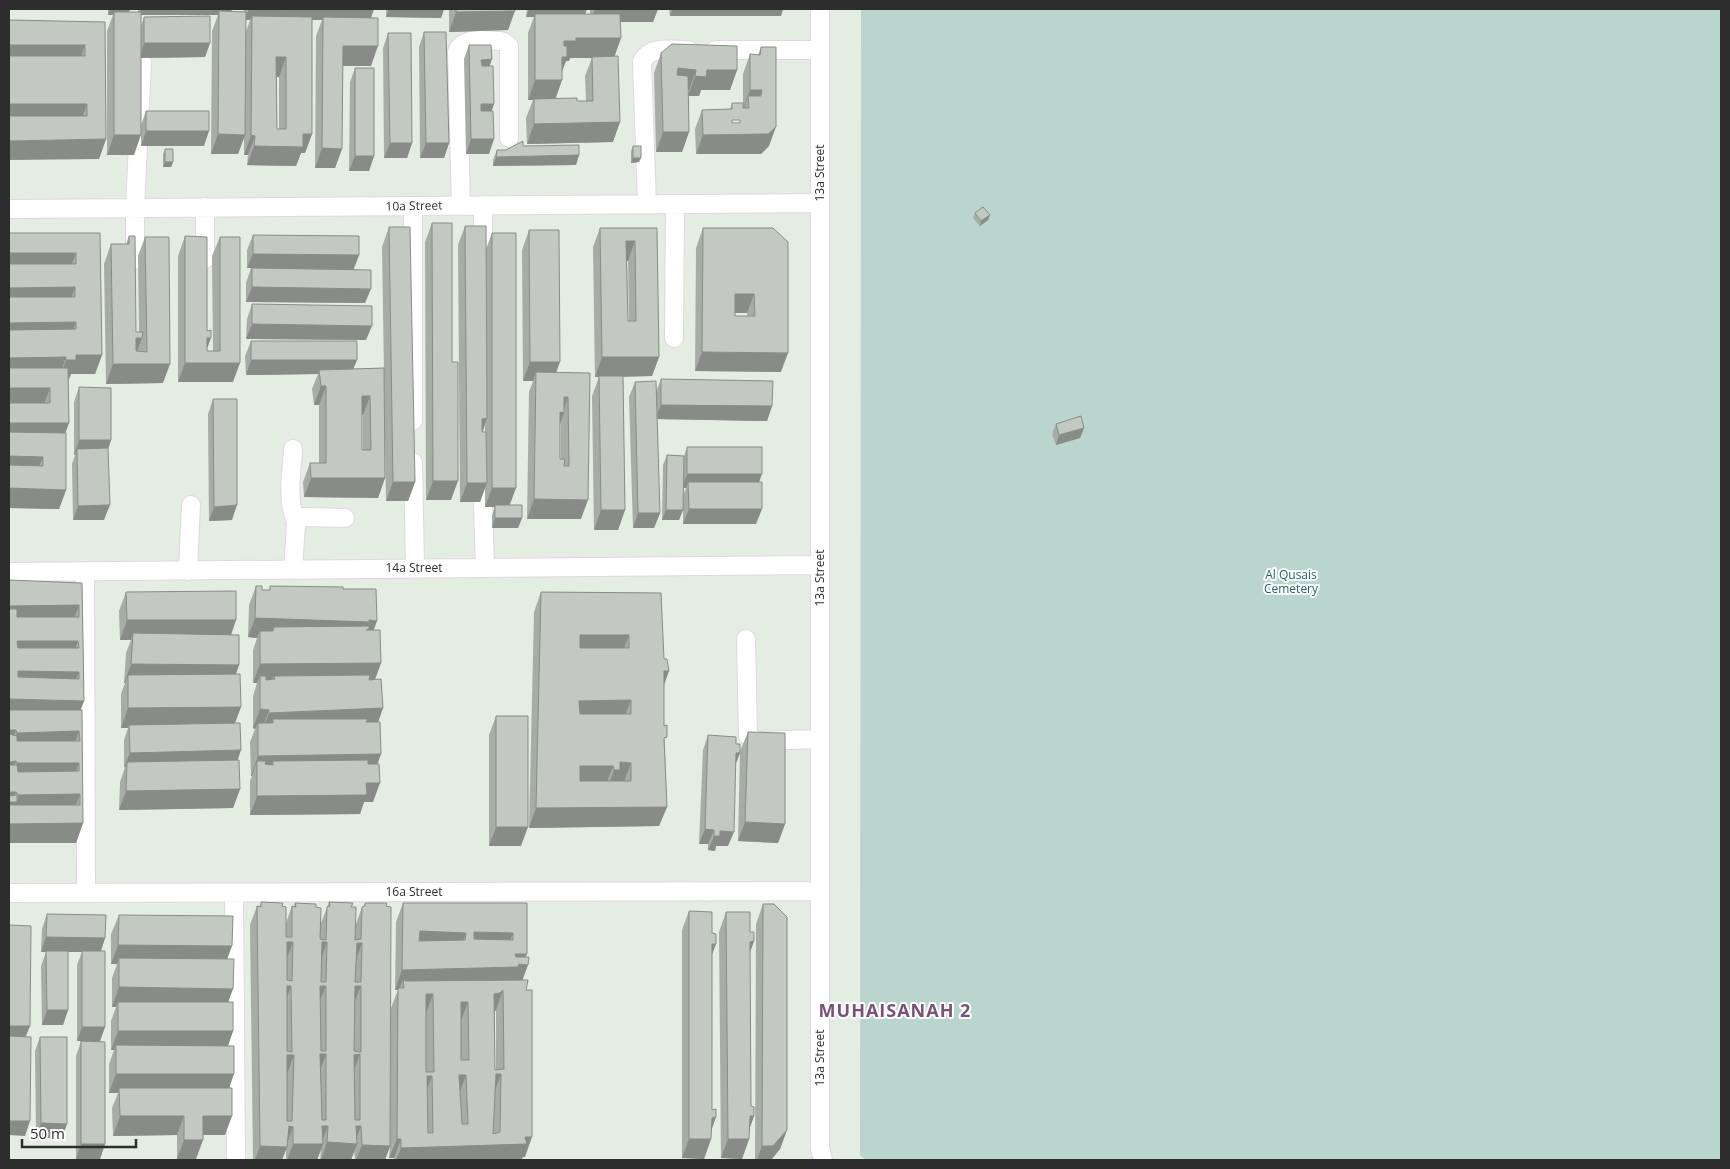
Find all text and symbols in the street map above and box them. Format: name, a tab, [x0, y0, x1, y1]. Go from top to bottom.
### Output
street label: 13a Street	[811, 144, 828, 202]
street label: 10a Street	[385, 197, 443, 214]
street label: 13a Street	[811, 549, 828, 607]
street label: 14a Street	[385, 559, 443, 576]
park label: Al Qusais Cemetery	[1264, 566, 1319, 597]
street label: 16a Street	[385, 883, 443, 900]
district label: MUHAISANAH 2	[819, 998, 971, 1022]
street label: 13a Street	[811, 1029, 828, 1087]
scale bar	[22, 1116, 136, 1148]
text: 50 m	[30, 1123, 65, 1143]

